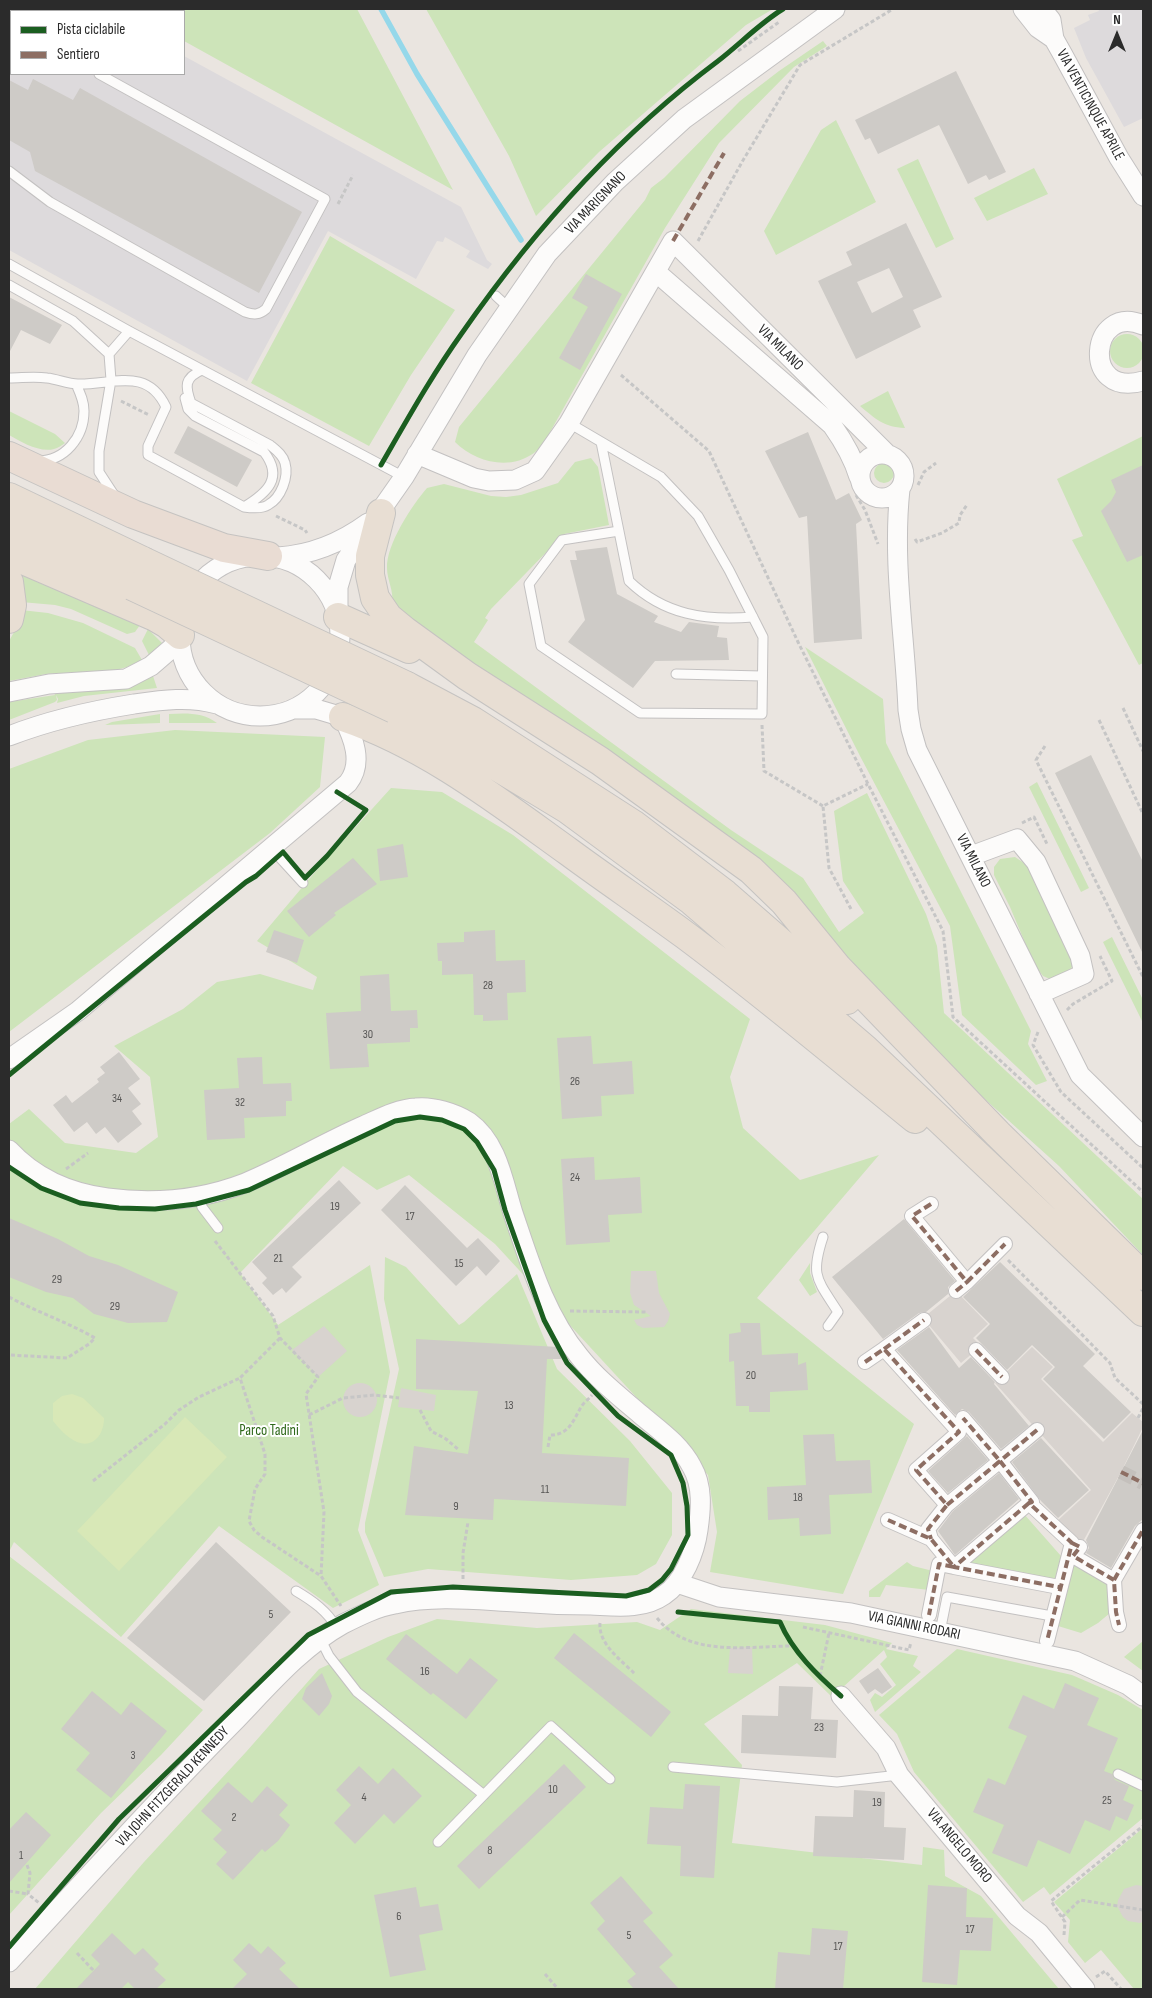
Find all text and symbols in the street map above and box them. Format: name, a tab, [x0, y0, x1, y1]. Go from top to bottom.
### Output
legend	[10, 10, 185, 75]
north arrow	[1092, 10, 1142, 60]
text: N	[1113, 11, 1121, 28]
text: Pista ciclabile	[57, 20, 125, 39]
text: Sentiero	[57, 45, 100, 64]
street label: VIA VENTICINQUE APRILE	[1052, 46, 1128, 164]
street label: VIA MARIGNANO	[562, 168, 630, 238]
street label: VIA MILANO	[753, 321, 807, 375]
street label: VIA MILANO	[952, 831, 994, 891]
house number: 28	[483, 979, 493, 993]
house number: 30	[363, 1028, 373, 1042]
house number: 26	[570, 1075, 580, 1089]
house number: 34	[112, 1092, 122, 1106]
house number: 32	[235, 1096, 245, 1110]
house number: 24	[570, 1171, 580, 1185]
house number: 19	[330, 1200, 340, 1214]
house number: 17	[406, 1210, 414, 1224]
house number: 21	[273, 1252, 283, 1266]
house number: 15	[454, 1257, 464, 1271]
house number: 29	[52, 1273, 62, 1287]
house number: 29	[110, 1300, 120, 1314]
house number: 20	[746, 1369, 756, 1383]
house number: 13	[504, 1399, 514, 1413]
park label: Parco Tadini	[239, 1422, 299, 1440]
house number: 11	[541, 1483, 549, 1497]
house number: 18	[793, 1491, 803, 1505]
house number: 9	[453, 1500, 459, 1514]
street label: VIA GIANNI RODARI	[866, 1607, 962, 1645]
house number: 5	[269, 1608, 273, 1622]
house number: 16	[420, 1665, 430, 1679]
house number: 23	[814, 1721, 824, 1735]
street label: VIA JOHN FITZGERALD KENNEDY	[113, 1723, 233, 1851]
house number: 3	[130, 1749, 136, 1763]
house number: 10	[548, 1783, 558, 1797]
house number: 4	[361, 1791, 367, 1805]
house number: 25	[1102, 1794, 1112, 1808]
house number: 19	[872, 1796, 882, 1810]
street label: VIA ANGELO MORO	[923, 1805, 995, 1887]
house number: 2	[232, 1811, 236, 1825]
house number: 8	[487, 1844, 493, 1858]
house number: 1	[19, 1849, 23, 1863]
house number: 6	[396, 1910, 402, 1924]
house number: 17	[966, 1923, 974, 1937]
house number: 5	[627, 1929, 631, 1943]
house number: 17	[834, 1940, 842, 1954]

